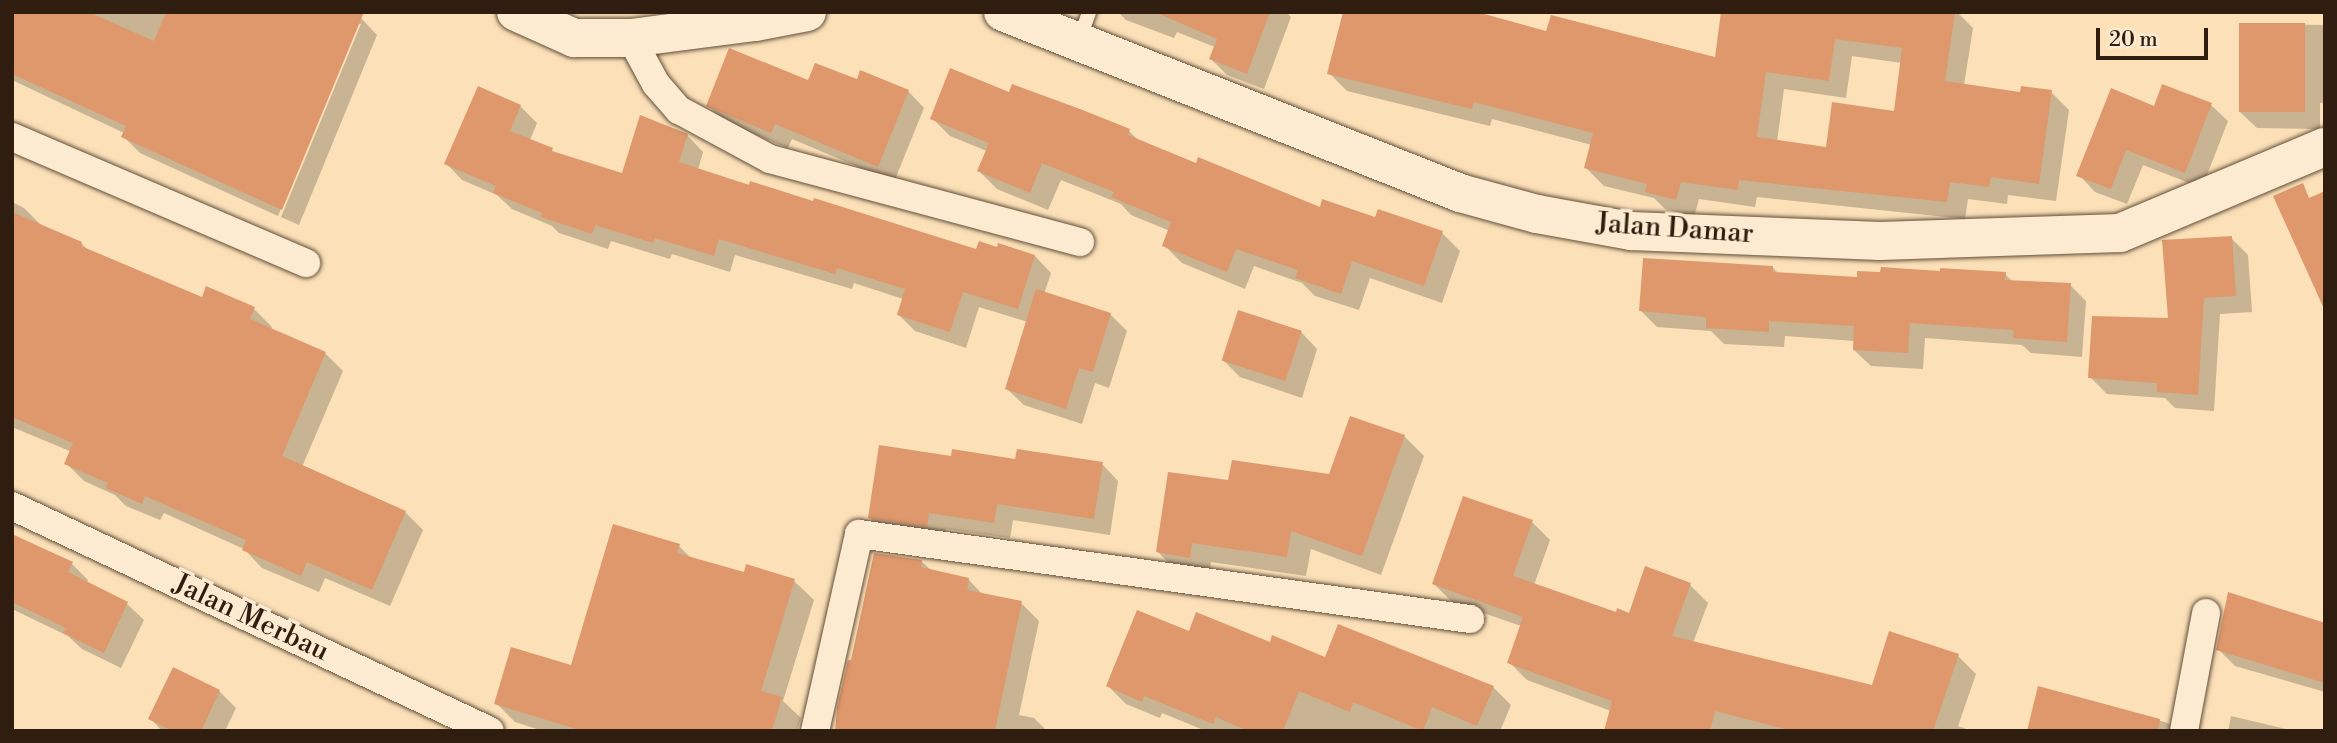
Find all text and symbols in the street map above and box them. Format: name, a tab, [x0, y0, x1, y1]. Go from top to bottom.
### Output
scale bar	[2099, 14, 2211, 58]
text: 20 m	[2109, 27, 2158, 53]
street label: Jalan Damar	[1595, 207, 1755, 251]
street label: Jalan Merbau	[168, 567, 334, 669]

